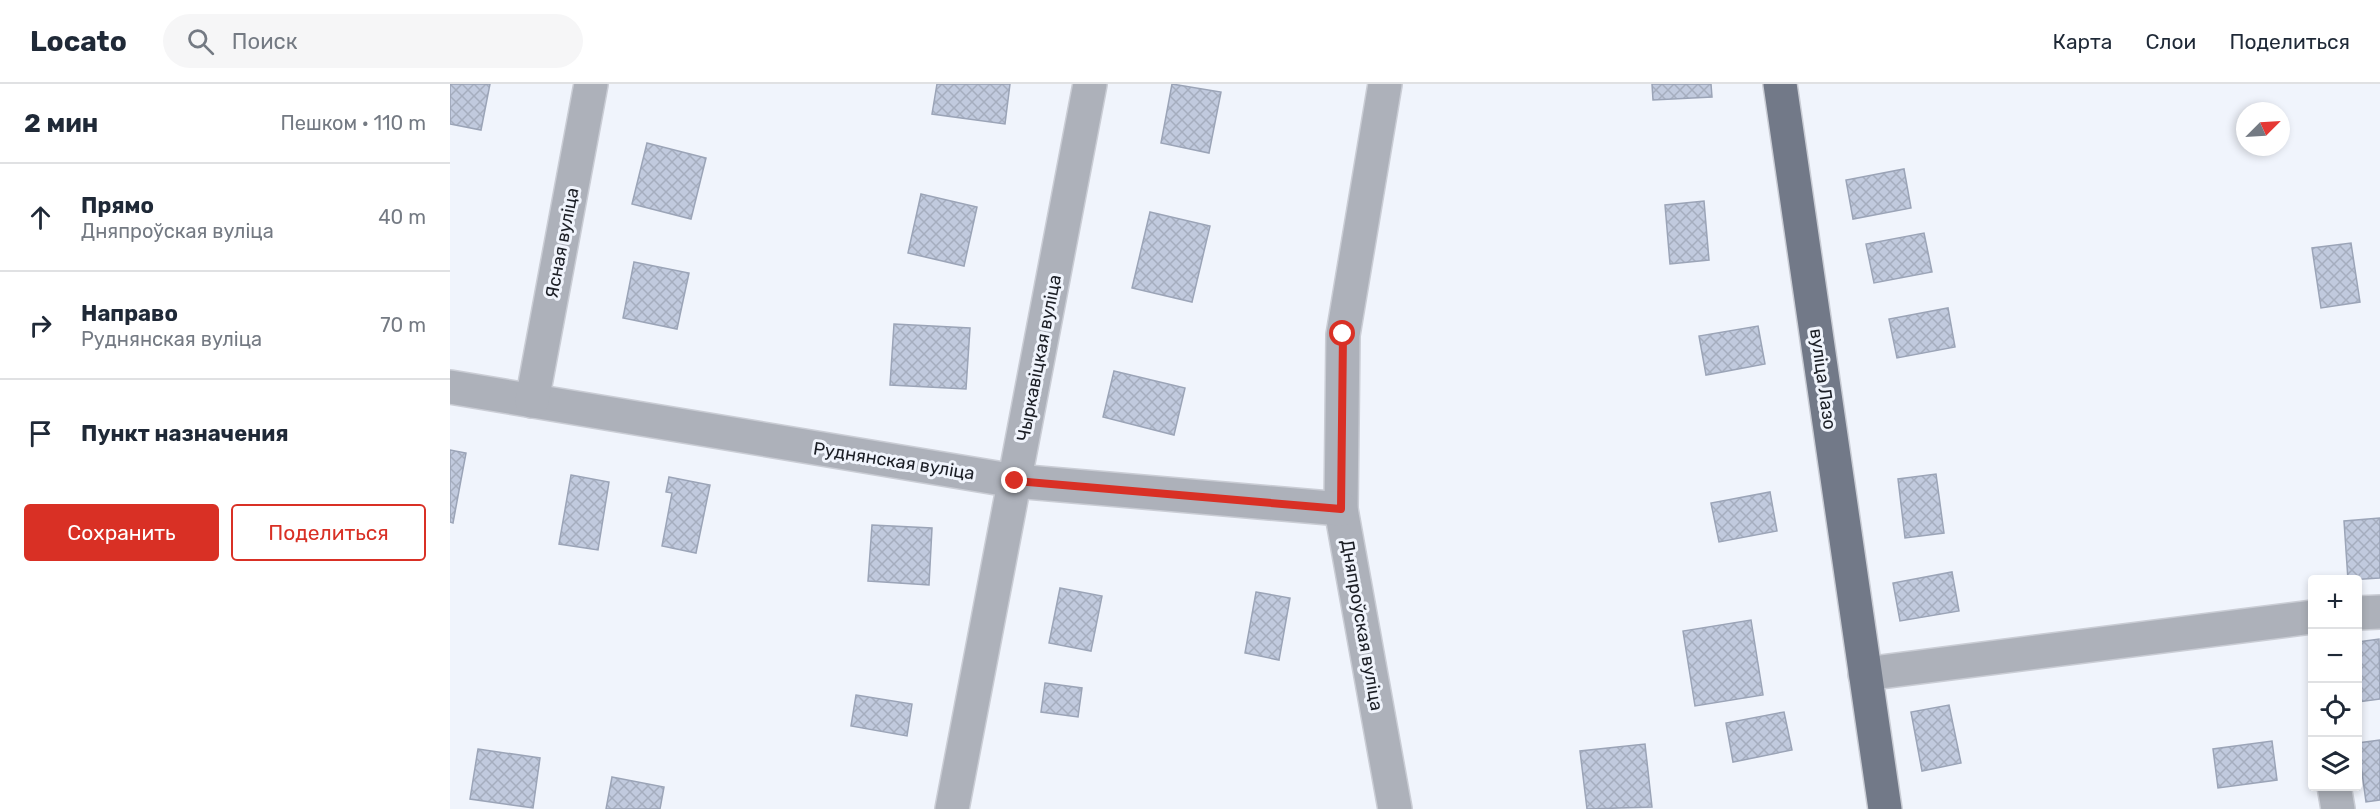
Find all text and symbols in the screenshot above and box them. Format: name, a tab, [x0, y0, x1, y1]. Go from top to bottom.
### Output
search box	[163, 14, 583, 68]
text: Locato	[30, 25, 127, 58]
icon: search	[184, 25, 217, 58]
text: Поиск	[232, 28, 297, 55]
text: Карта	[2052, 29, 2112, 54]
text: Слои	[2145, 29, 2196, 54]
text: Поделиться	[2229, 29, 2350, 54]
north arrow	[2236, 102, 2290, 156]
text: 2 мин	[24, 108, 98, 139]
text: Пешком · 110 m	[281, 111, 426, 135]
street label: Ясная вуліца	[540, 186, 584, 300]
text: Прямо	[81, 192, 154, 219]
icon: ahead	[24, 201, 57, 234]
text: 40 m	[378, 205, 426, 229]
text: Дняпроўская вуліца	[81, 219, 274, 243]
street label: Чыркавіцкая вуліца	[1012, 273, 1066, 443]
text: Направо	[81, 300, 178, 327]
icon: right	[24, 309, 57, 342]
text: 70 m	[380, 313, 426, 337]
route start	[1329, 320, 1355, 346]
text: Руднянская вуліца	[81, 327, 262, 351]
street label: вуліца Лазо	[1805, 327, 1841, 431]
icon: arrive	[24, 417, 57, 450]
text: Пункт назначения	[81, 420, 289, 447]
street label: Руднянская вуліца	[812, 437, 976, 485]
route end	[1001, 467, 1027, 493]
button: Сохранить	[24, 504, 219, 561]
button: Поделиться	[231, 504, 426, 561]
street label: Дняпроўская вуліца	[1336, 538, 1388, 712]
map controls	[2308, 575, 2362, 791]
button: +	[2308, 575, 2362, 629]
button: −	[2308, 629, 2362, 683]
button: locate	[2308, 683, 2362, 737]
button: layers	[2308, 737, 2362, 791]

